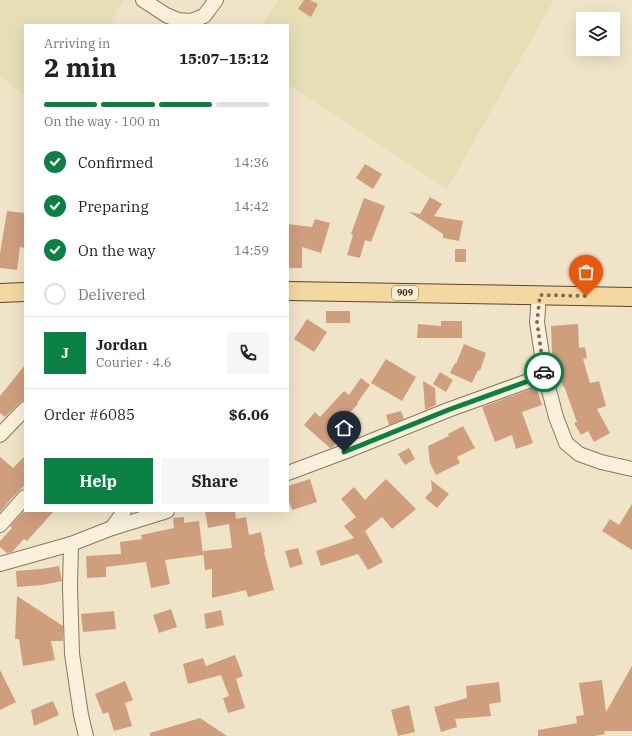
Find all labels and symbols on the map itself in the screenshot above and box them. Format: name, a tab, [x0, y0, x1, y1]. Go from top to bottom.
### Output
pin	[569, 255, 603, 296]
road number: 909	[392, 286, 418, 300]
courier	[524, 352, 564, 392]
pin	[327, 411, 361, 452]

